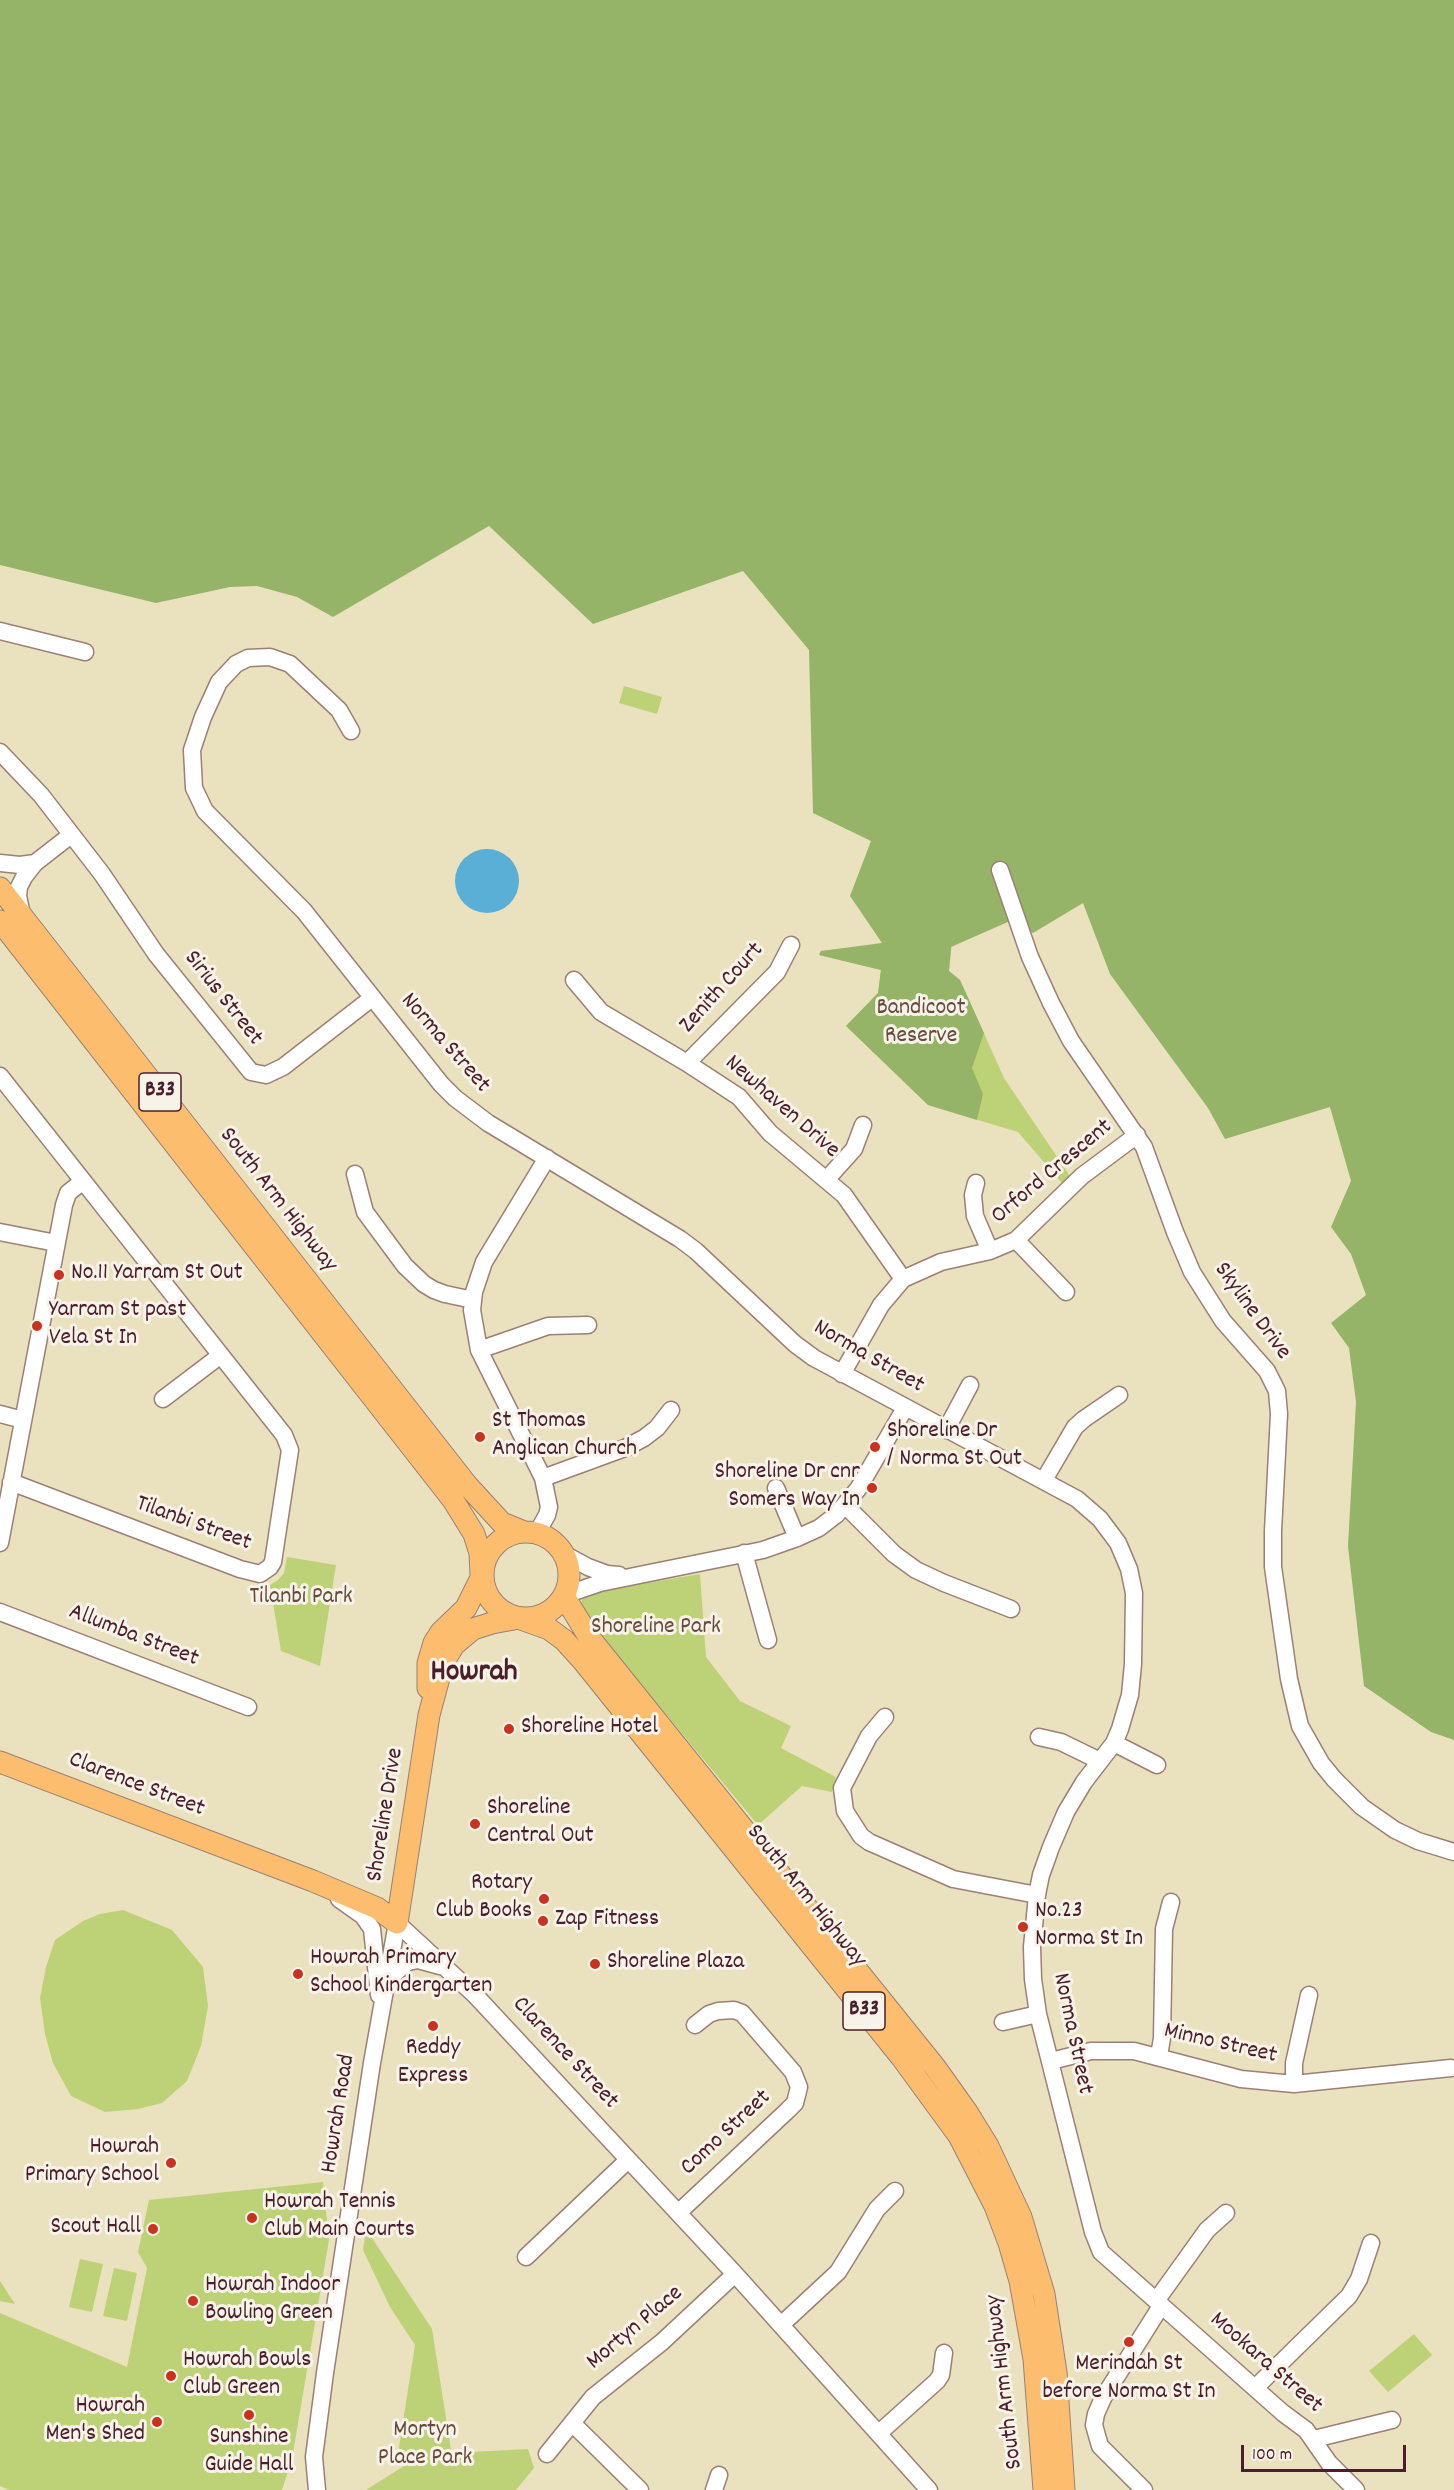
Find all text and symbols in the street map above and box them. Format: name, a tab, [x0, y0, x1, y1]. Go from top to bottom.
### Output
street label: Zenith Court	[675, 938, 771, 1040]
street label: Sirius Street	[176, 946, 268, 1052]
street label: Norma Street	[393, 988, 495, 1100]
park label: Bandicoot Reserve	[876, 996, 966, 1052]
street label: Newhaven Drive	[717, 1050, 845, 1166]
road number: B33	[139, 1073, 181, 1111]
street label: Orford Crescent	[987, 1114, 1119, 1232]
street label: South Arm Highway	[212, 1123, 342, 1279]
street label: Skyline Drive	[1206, 1258, 1296, 1366]
place label: No.11 Yarram St Out	[71, 1261, 243, 1289]
marker: No.11 Yarram St Out	[52, 1268, 66, 1282]
place label: Yarram St past Vela St In	[49, 1298, 186, 1354]
street label: Norma Street	[808, 1315, 928, 1401]
marker: Yarram St past Vela St In	[30, 1319, 44, 1333]
place label: St Thomas Anglican Church	[492, 1409, 637, 1465]
place label: Shoreline Dr / Norma St Out	[887, 1419, 1022, 1475]
marker: St Thomas Anglican Church	[473, 1430, 487, 1444]
marker: Shoreline Dr / Norma St Out	[868, 1440, 882, 1454]
place label: Shoreline Dr cnr Somers Way In	[715, 1460, 860, 1516]
marker: Shoreline Dr cnr Somers Way In	[865, 1481, 879, 1495]
street label: Tilanbi Street	[131, 1491, 255, 1559]
park label: Tilanbi Park	[249, 1585, 353, 1613]
street label: Allumba Street	[64, 1599, 202, 1675]
park label: Shoreline Park	[591, 1615, 721, 1643]
district label: Howrah	[431, 1657, 517, 1693]
place label: Shoreline Hotel	[521, 1715, 658, 1743]
marker: Shoreline Hotel	[502, 1722, 516, 1736]
street label: Shoreline Drive	[362, 1746, 412, 1884]
street label: Clarence Street	[64, 1747, 208, 1825]
place label: Shoreline Central Out	[487, 1796, 594, 1852]
marker: Shoreline Central Out	[468, 1817, 482, 1831]
street label: South Arm Highway	[739, 1820, 871, 1974]
place label: Rotary Club Books	[436, 1871, 532, 1927]
marker: Rotary Club Books	[537, 1892, 551, 1906]
place label: No.23 Norma St In	[1035, 1899, 1143, 1955]
place label: Zap Fitness	[555, 1907, 659, 1935]
marker: Zap Fitness	[536, 1914, 550, 1928]
marker: No.23 Norma St In	[1016, 1920, 1030, 1934]
place label: Howrah Primary School Kindergarten	[310, 1946, 492, 2002]
place label: Shoreline Plaza	[607, 1950, 744, 1978]
marker: Shoreline Plaza	[588, 1957, 602, 1971]
marker: Howrah Primary School Kindergarten	[291, 1967, 305, 1981]
street label: Norma Street	[1044, 1971, 1098, 2097]
street label: Clarence Street	[505, 1992, 623, 2116]
road number: B33	[843, 1992, 885, 2030]
street label: Minno Street	[1161, 2018, 1279, 2072]
marker: Reddy Express	[426, 2019, 440, 2033]
place label: Reddy Express	[398, 2036, 468, 2092]
street label: Howrah Road	[316, 2053, 364, 2175]
street label: Como Street	[676, 2085, 778, 2183]
place label: Howrah Primary School	[25, 2135, 159, 2191]
marker: Howrah Primary School	[164, 2156, 178, 2170]
place label: Howrah Tennis Club Main Courts	[264, 2190, 415, 2246]
marker: Howrah Tennis Club Main Courts	[245, 2211, 259, 2225]
place label: Scout Hall	[50, 2215, 141, 2243]
marker: Scout Hall	[146, 2222, 160, 2236]
place label: Howrah Indoor Bowling Green	[205, 2273, 340, 2329]
street label: Mortyn Place	[582, 2280, 690, 2378]
street label: South Arm Highway	[981, 2293, 1031, 2471]
marker: Howrah Indoor Bowling Green	[186, 2294, 200, 2308]
street label: Mookara Street	[1203, 2307, 1327, 2421]
marker: Merindah St before Norma St In	[1122, 2335, 1136, 2349]
place label: Howrah Bowls Club Green	[183, 2348, 311, 2404]
place label: Merindah St before Norma St In	[1042, 2352, 1216, 2408]
marker: Howrah Bowls Club Green	[164, 2369, 178, 2383]
place label: Howrah Men's Shed	[46, 2394, 145, 2450]
marker: Sunshine Guide Hall	[242, 2408, 256, 2422]
marker: Howrah Men's Shed	[150, 2415, 164, 2429]
park label: Mortyn Place Park	[378, 2418, 472, 2474]
place label: Sunshine Guide Hall	[204, 2425, 294, 2481]
scale bar	[1244, 2433, 1409, 2471]
text: 100 m	[1252, 2443, 1292, 2468]

